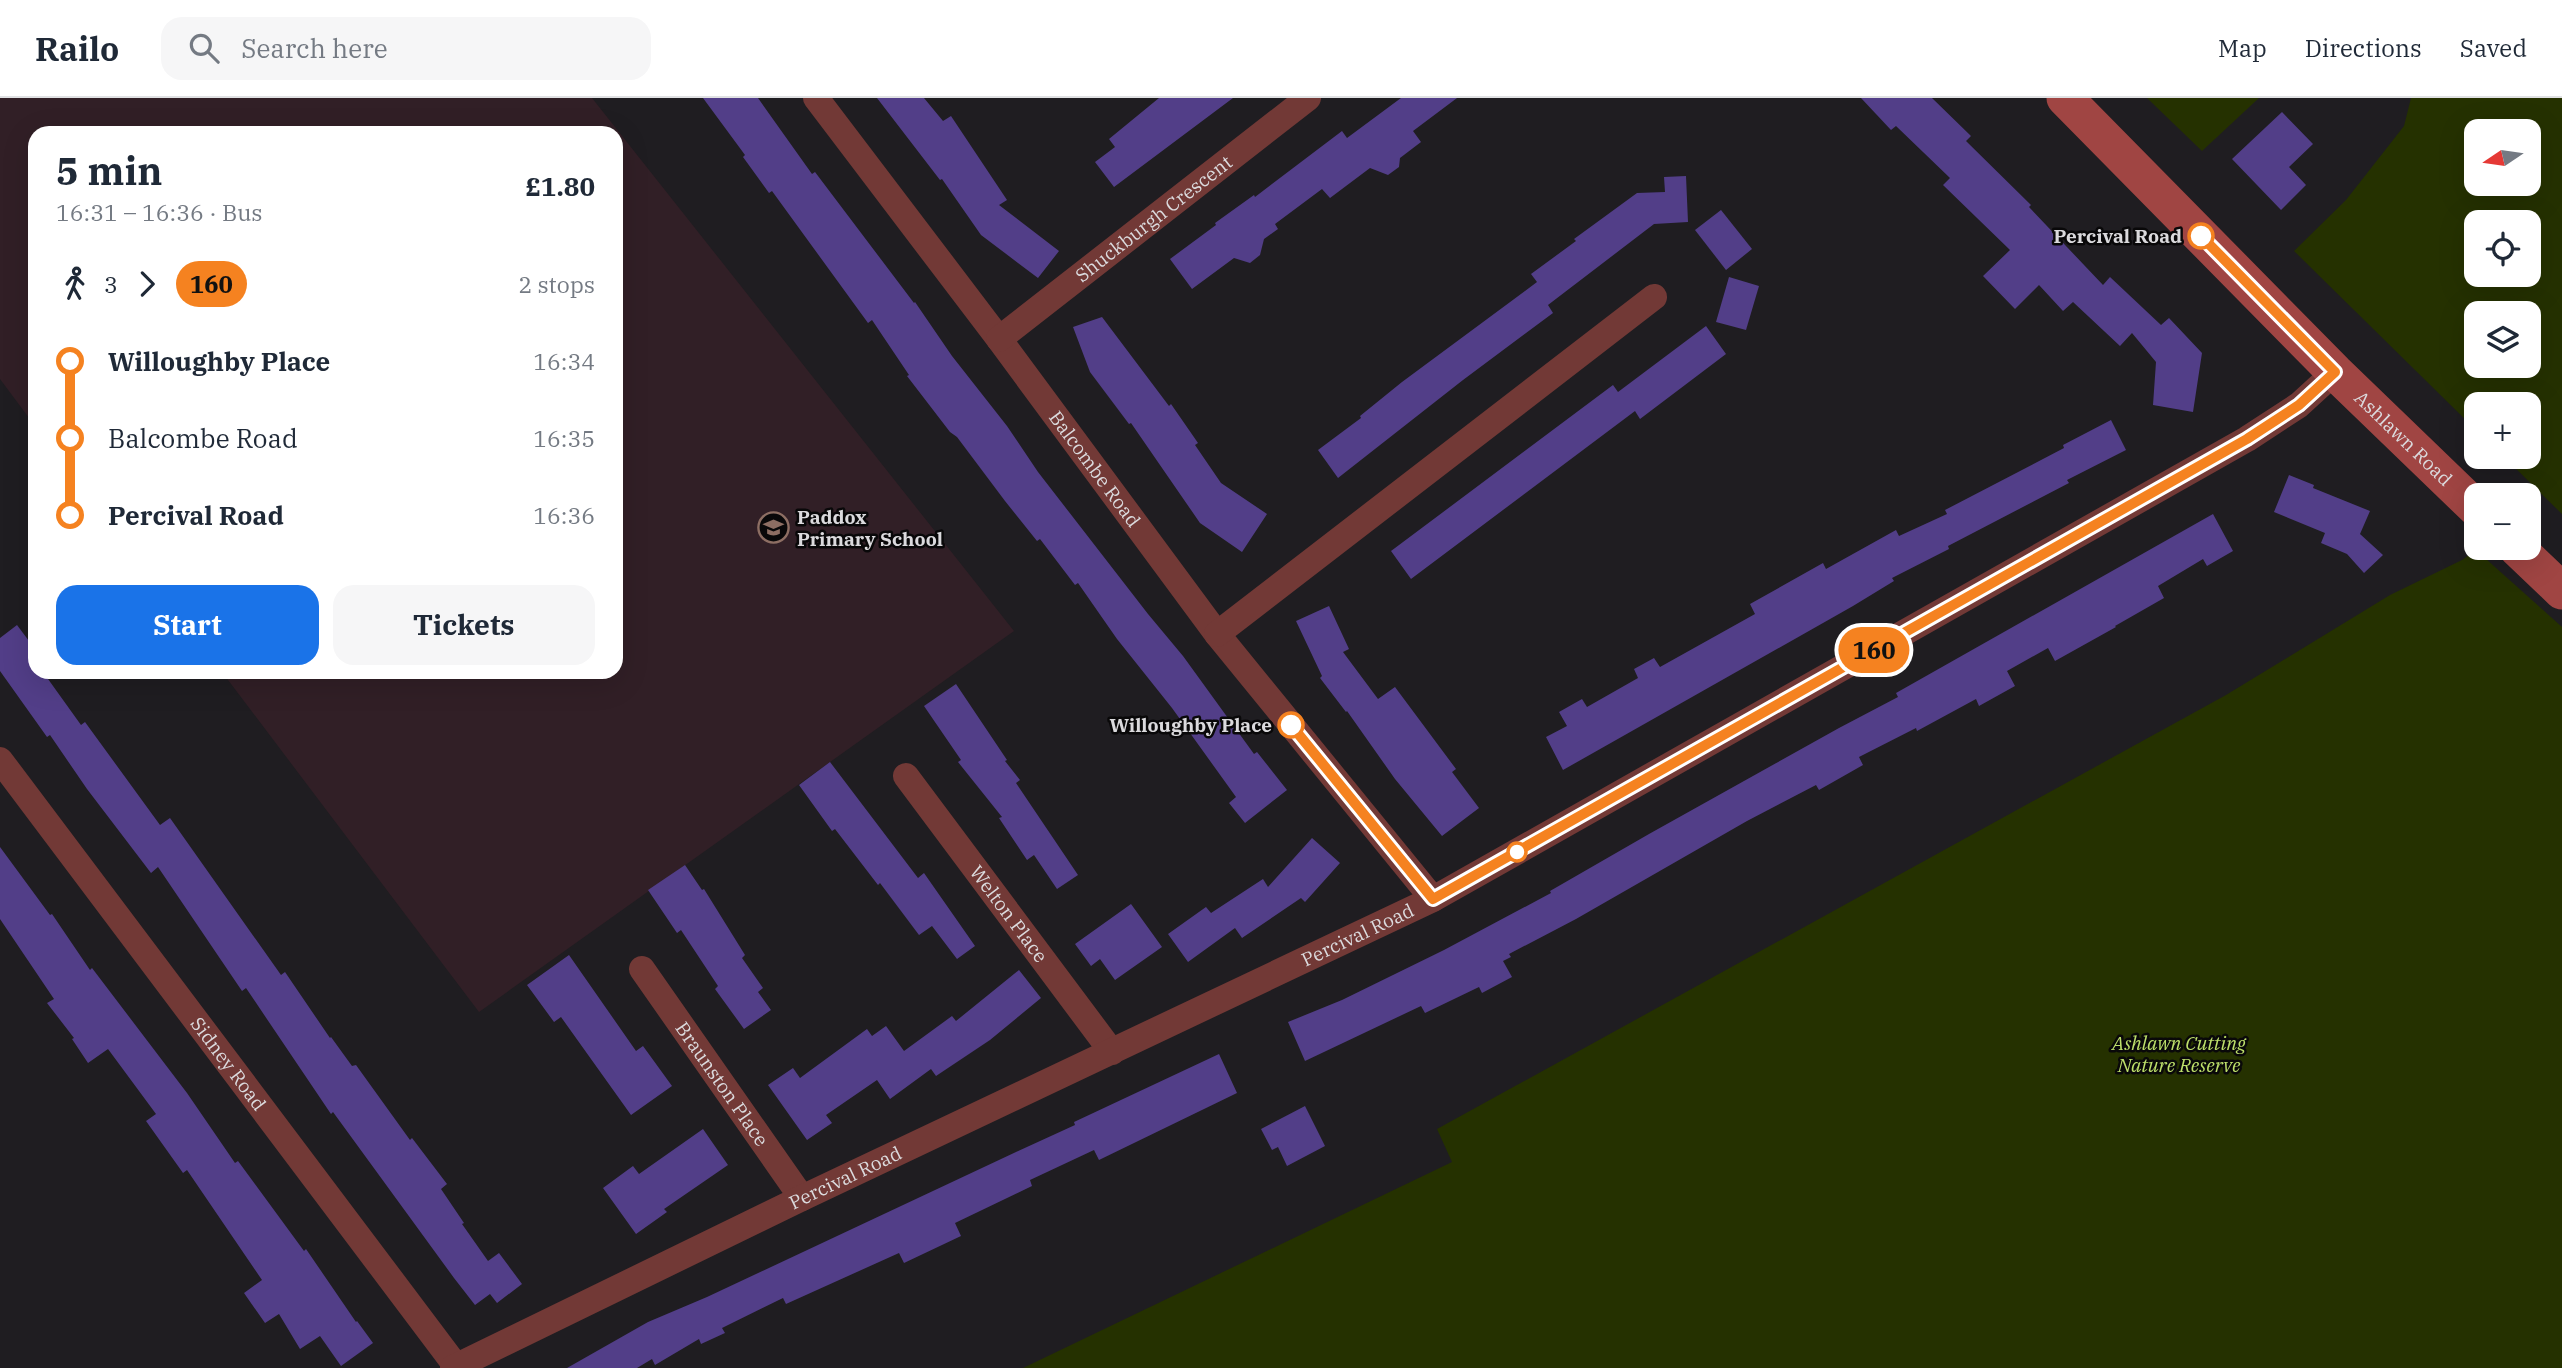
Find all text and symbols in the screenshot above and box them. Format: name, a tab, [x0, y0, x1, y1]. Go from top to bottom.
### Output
search box	[161, 17, 651, 80]
text: Railo	[35, 27, 119, 70]
icon: search	[185, 29, 223, 67]
text: Search here	[241, 31, 388, 65]
text: Map	[2218, 32, 2267, 64]
text: Directions	[2305, 32, 2422, 64]
text: Saved	[2460, 32, 2527, 64]
north arrow	[2464, 119, 2541, 196]
map controls	[2464, 119, 2541, 560]
text: 5 min	[56, 146, 162, 195]
street label: Shuckburgh Crescent	[1070, 150, 1237, 287]
text: £1.80	[525, 169, 595, 203]
text: 16:31 – 16:36 · Bus	[56, 197, 263, 227]
button: locate	[2464, 210, 2541, 287]
marker: Percival Road	[2188, 223, 2214, 249]
place label: Percival Road	[2053, 224, 2182, 248]
icon: walk	[56, 265, 94, 303]
icon: forward	[128, 265, 166, 303]
text: 160	[190, 268, 233, 300]
text: 3	[104, 269, 118, 299]
text: 2 stops	[518, 269, 595, 299]
button: layers	[2464, 301, 2541, 378]
text: Willoughby Place	[108, 344, 330, 378]
text: 16:34	[533, 346, 595, 376]
street label: Ashlawn Road	[2350, 386, 2458, 491]
button: +	[2464, 392, 2541, 469]
street label: Balcombe Road	[1044, 406, 1146, 532]
text: Balcombe Road	[108, 421, 298, 455]
text: 16:35	[533, 423, 595, 453]
button: −	[2464, 483, 2541, 560]
text: Percival Road	[108, 498, 284, 532]
text: 16:36	[533, 500, 595, 530]
place label: Paddox Primary School	[797, 505, 943, 551]
school or university icon: Paddox Primary School	[757, 511, 791, 545]
button: Start	[56, 585, 319, 665]
button: Tickets	[333, 585, 595, 665]
line badge: 160	[1834, 627, 1914, 673]
text: 160	[1852, 634, 1896, 666]
marker: Willoughby Place	[1278, 712, 1304, 738]
place label: Willoughby Place	[1110, 713, 1272, 737]
unlabelled marker	[1507, 842, 1527, 862]
street label: Welton Place	[965, 860, 1053, 967]
street label: Percival Road	[1297, 898, 1418, 972]
street label: Sidney Road	[186, 1012, 271, 1115]
street label: Braunston Place	[670, 1017, 774, 1151]
park label: Ashlawn Cutting Nature Reserve	[2110, 1031, 2247, 1077]
street label: Percival Road	[785, 1141, 905, 1214]

